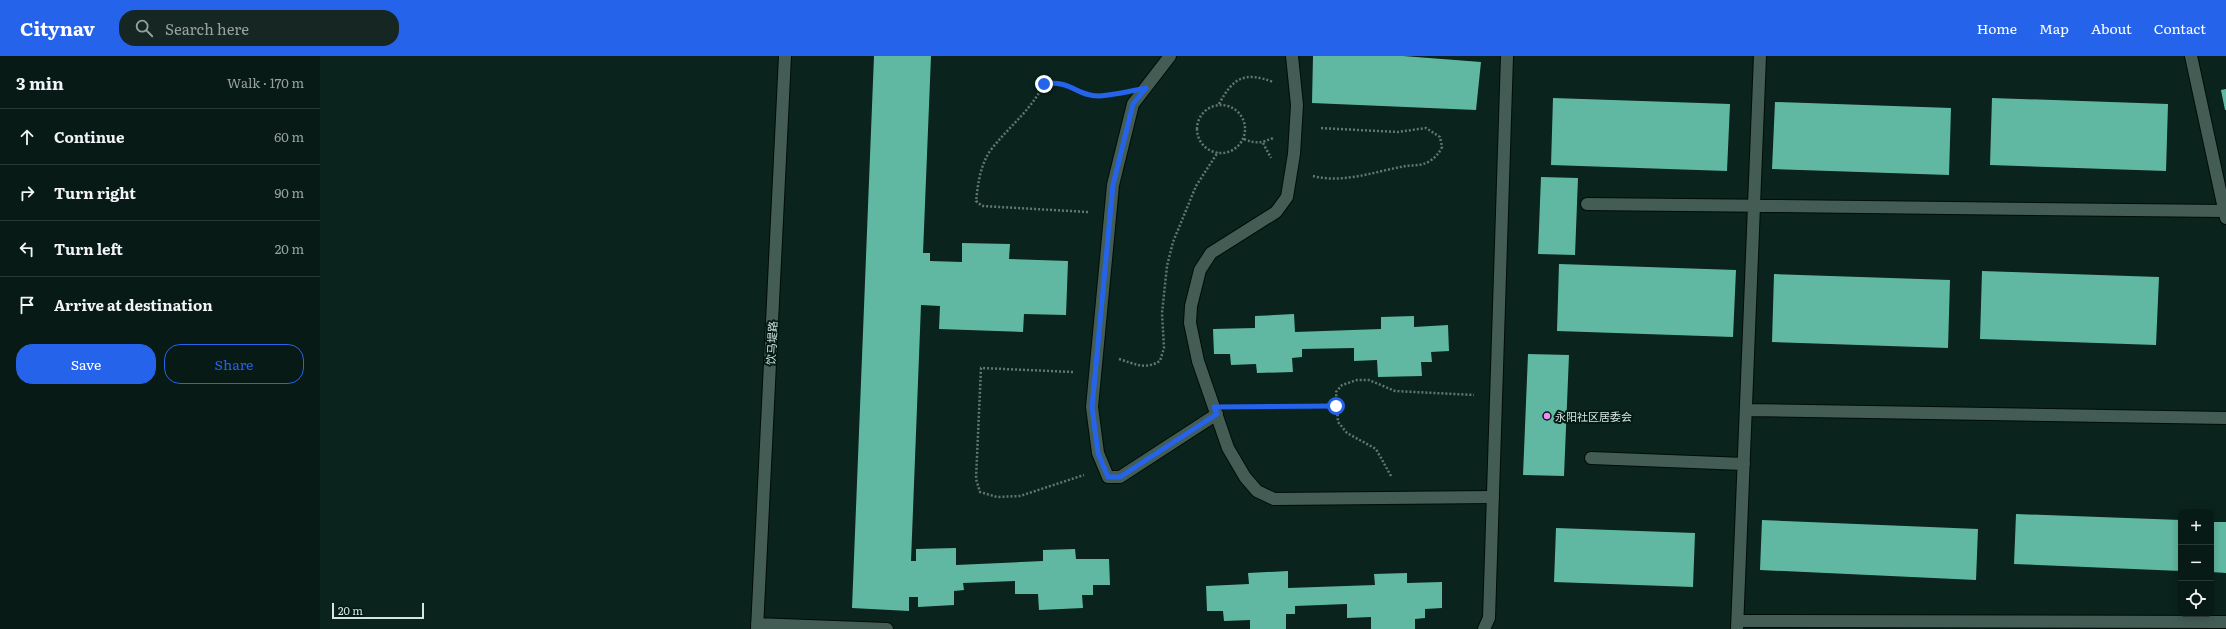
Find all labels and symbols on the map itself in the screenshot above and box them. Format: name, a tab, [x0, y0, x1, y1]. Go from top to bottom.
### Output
route end	[1035, 75, 1053, 93]
street label: 饮马堤路	[762, 321, 780, 365]
route start	[1327, 397, 1345, 415]
place label: 永阳社区居委会	[1555, 408, 1632, 424]
marker: 永阳社区居委会	[1542, 411, 1552, 421]
scale bar	[332, 601, 424, 620]

